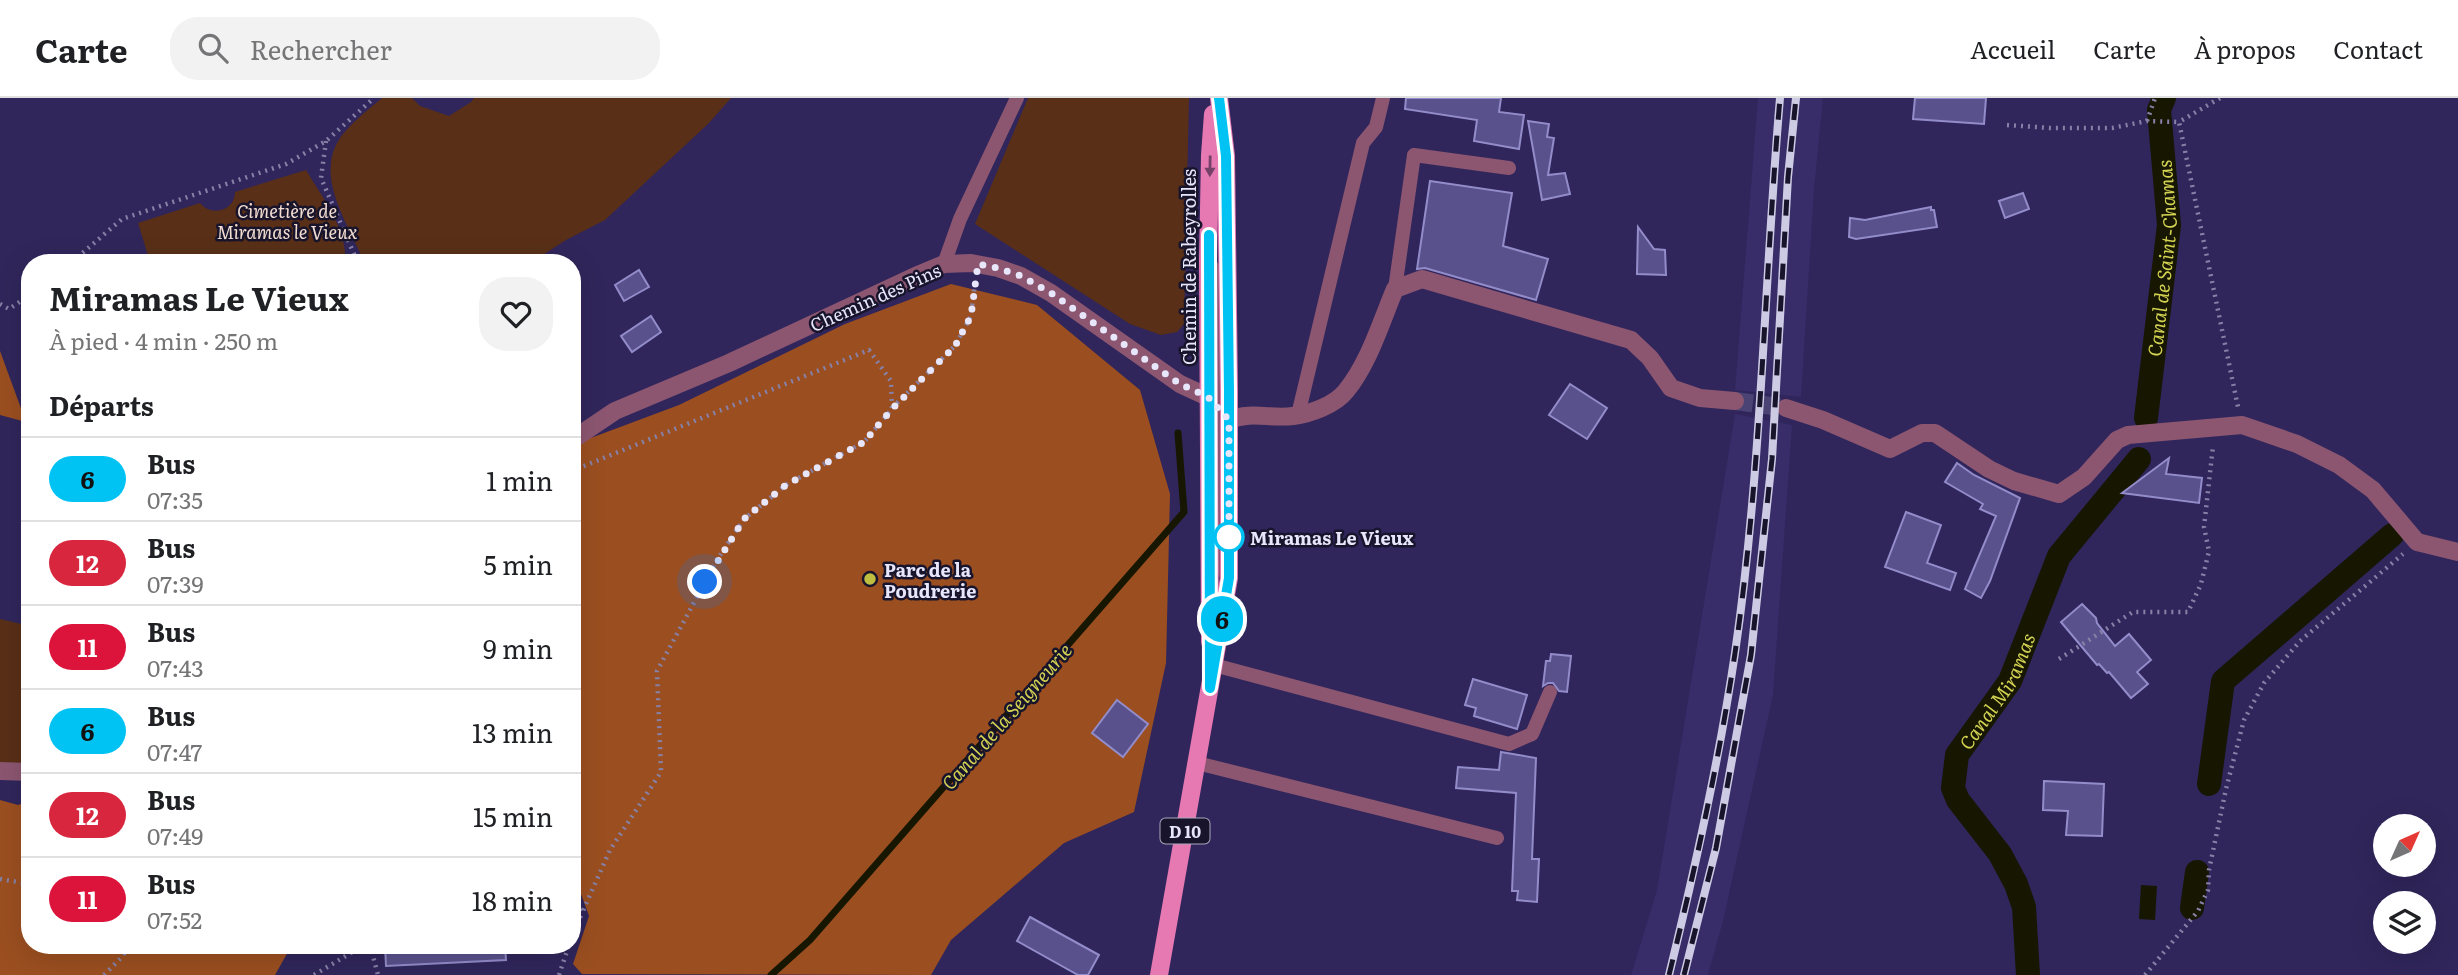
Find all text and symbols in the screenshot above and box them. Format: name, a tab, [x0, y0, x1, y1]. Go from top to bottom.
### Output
search box	[170, 17, 660, 80]
text: Carte	[35, 24, 128, 73]
icon: search	[194, 29, 232, 67]
text: Rechercher	[250, 29, 392, 68]
text: Accueil	[1970, 31, 2055, 66]
text: Carte	[2093, 31, 2156, 66]
text: À propos	[2194, 31, 2295, 66]
text: Contact	[2333, 31, 2423, 66]
one-way arrow	[1204, 155, 1216, 177]
water label: Canal de Saint-Chamas	[2139, 159, 2183, 358]
street label: Chemin de Rabeyrolles	[1175, 169, 1202, 365]
park label: Cimetière de Miramas le Vieux	[217, 197, 358, 245]
street label: Chemin des Pins	[805, 256, 945, 338]
text: Miramas Le Vieux	[49, 272, 349, 321]
button: heart	[479, 277, 553, 351]
text: À pied · 4 min · 250 m	[49, 323, 278, 357]
text: Départs	[49, 385, 154, 424]
text: Bus	[147, 443, 195, 482]
text: 1 min	[486, 460, 553, 499]
text: 6	[80, 461, 95, 496]
text: 07:35	[147, 482, 203, 516]
marker: Miramas Le Vieux	[1214, 522, 1244, 552]
place label: Miramas Le Vieux	[1250, 524, 1414, 551]
text: Bus	[147, 527, 195, 566]
text: 5 min	[484, 544, 553, 583]
text: 12	[76, 545, 99, 580]
place label: Parc de la Poudrerie	[884, 556, 977, 604]
your location	[687, 564, 722, 599]
text: 07:39	[147, 566, 203, 600]
marker: Parc de la Poudrerie	[862, 571, 878, 587]
line badge: 6	[1199, 596, 1245, 642]
text: 6	[1215, 601, 1229, 636]
text: Bus	[147, 611, 195, 650]
text: 9 min	[483, 628, 553, 667]
text: 11	[78, 629, 97, 664]
water label: Canal Miramas	[1952, 629, 2042, 755]
water label: Canal de la Seigneurie	[934, 636, 1078, 796]
text: 07:43	[147, 650, 204, 684]
text: Bus	[147, 695, 195, 734]
text: 13 min	[472, 712, 553, 751]
text: 6	[80, 713, 95, 748]
text: 07:47	[147, 734, 202, 768]
text: Bus	[147, 779, 195, 818]
text: 15 min	[473, 796, 553, 835]
text: 12	[76, 797, 99, 832]
north arrow	[2373, 814, 2436, 877]
map controls	[2373, 814, 2436, 954]
text: 07:49	[147, 818, 203, 852]
road number: D 10	[1160, 818, 1210, 844]
text: Bus	[147, 863, 195, 902]
text: 18 min	[472, 880, 553, 919]
text: 11	[78, 881, 97, 916]
button: layers	[2373, 891, 2436, 954]
text: 07:52	[147, 902, 202, 936]

